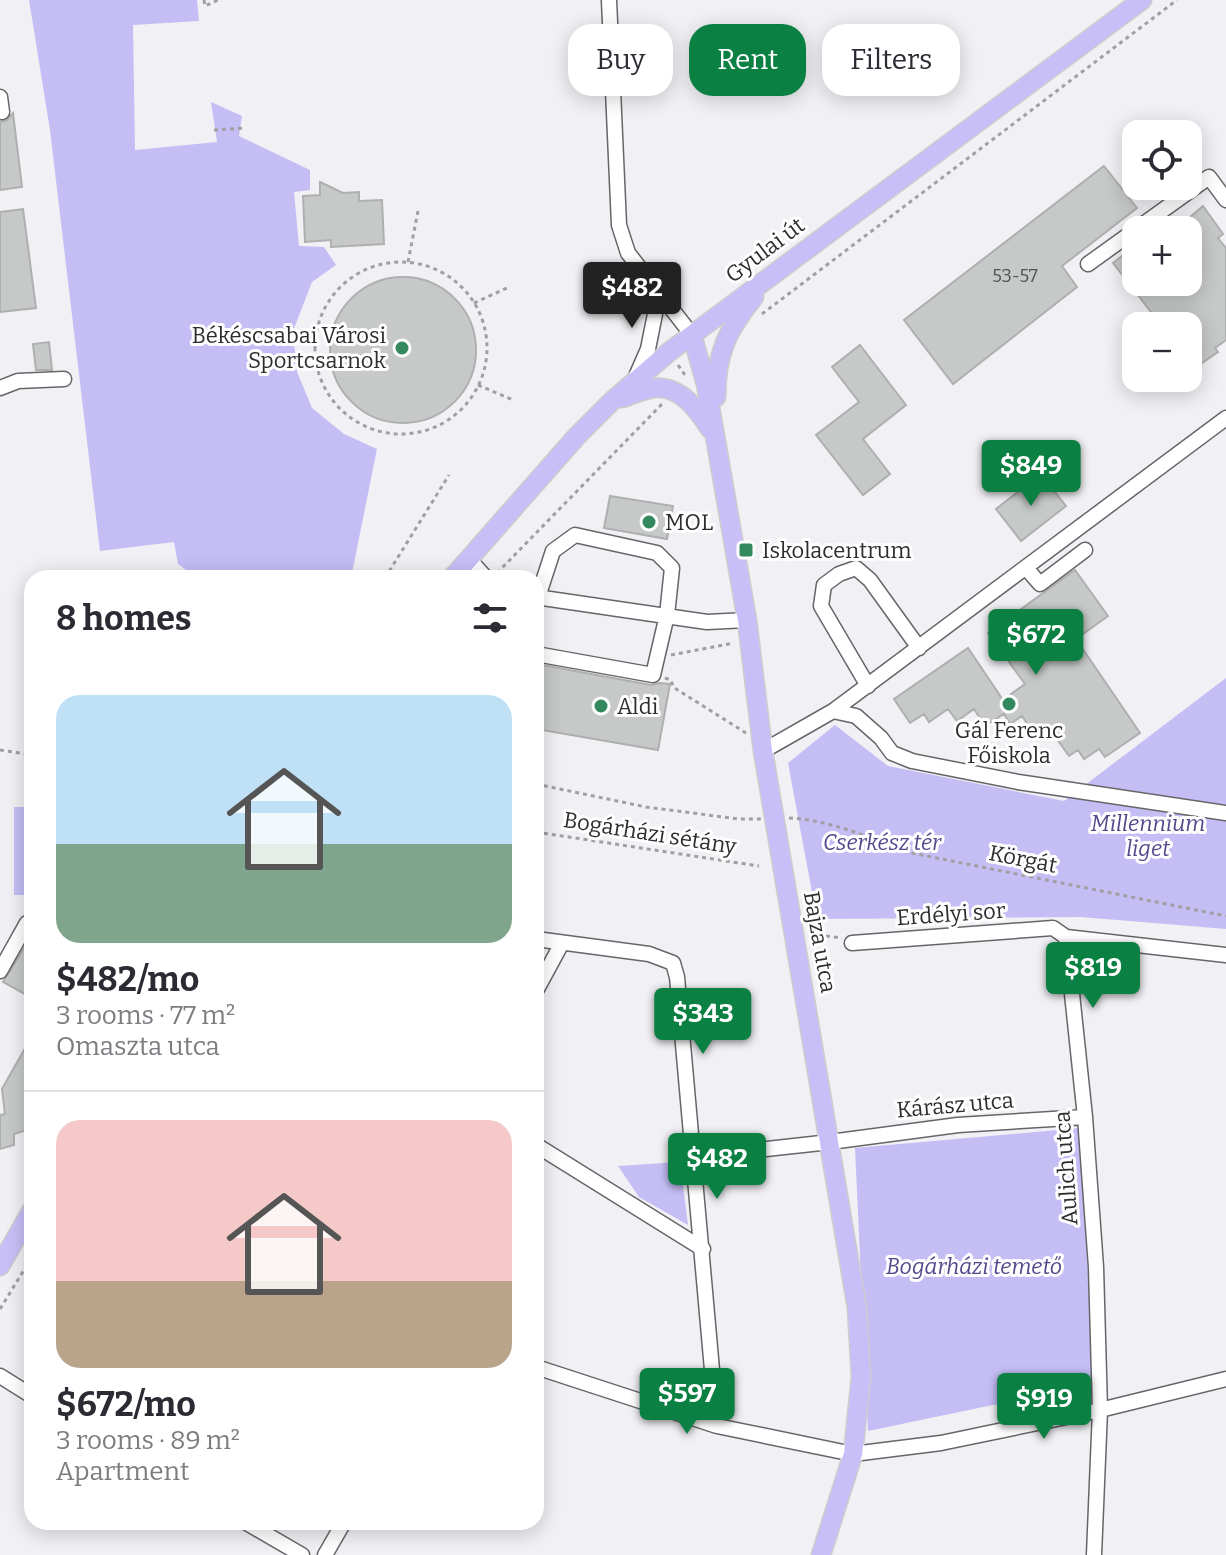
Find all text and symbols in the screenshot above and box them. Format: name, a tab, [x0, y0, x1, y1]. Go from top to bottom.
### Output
chip: Buy	[568, 24, 673, 96]
chip: Rent	[689, 24, 806, 96]
chip: Filters	[822, 24, 960, 96]
map controls	[1122, 120, 1202, 392]
button: locate	[1122, 120, 1202, 200]
street label: Gyulai út	[720, 212, 810, 288]
button: +	[1122, 216, 1202, 296]
pin: $482	[585, 262, 679, 330]
house number: 53-57	[992, 265, 1038, 287]
text: $482	[601, 272, 663, 303]
button: −	[1122, 312, 1202, 392]
place label: Békéscsabai Városi Sportcsarnok	[192, 322, 387, 374]
marker: Békéscsabai Városi Sportcsarnok	[393, 339, 411, 357]
pin: $849	[984, 440, 1078, 508]
text: $849	[1000, 450, 1062, 481]
place label: MOL	[665, 509, 713, 536]
marker: MOL	[640, 513, 658, 531]
place label: Iskolacentrum	[762, 537, 911, 564]
marker: Iskolacentrum	[737, 541, 755, 559]
icon: filters	[468, 596, 512, 640]
text: 8 homes	[56, 598, 192, 639]
pin: $672	[989, 609, 1083, 677]
text: $672	[1006, 619, 1066, 650]
place label: Aldi	[617, 693, 659, 720]
marker: Gál Ferenc Főiskola	[1000, 695, 1018, 713]
marker: Aldi	[592, 697, 610, 715]
place label: Gál Ferenc Főiskola	[955, 717, 1063, 769]
icon: home	[212, 747, 356, 891]
street label: Bogárházi sétány	[562, 806, 739, 860]
park label: Millennium liget	[1091, 810, 1205, 862]
park label: Cserkész tér	[823, 829, 942, 856]
street label: Körgát	[987, 839, 1059, 879]
street label: Bajza utca	[798, 889, 842, 995]
street label: Erdélyi sor	[896, 897, 1007, 931]
pin: $819	[1046, 942, 1140, 1010]
text: $819	[1064, 952, 1122, 983]
text: $482/mo	[56, 959, 199, 1000]
pin: $343	[656, 988, 750, 1056]
text: $343	[672, 998, 734, 1029]
text: 3 rooms · 77 m²	[56, 1000, 235, 1031]
text: Omaszta utca	[56, 1031, 220, 1062]
street label: Kárász utca	[895, 1086, 1015, 1124]
street label: Aulich utca	[1049, 1110, 1083, 1226]
pin: $482	[670, 1133, 764, 1201]
text: $482	[686, 1143, 748, 1174]
icon: home	[212, 1172, 356, 1316]
park label: Bogárházi temető	[886, 1253, 1062, 1280]
pin: $597	[640, 1368, 734, 1436]
pin: $919	[997, 1373, 1091, 1441]
text: $597	[658, 1378, 716, 1409]
text: $919	[1015, 1383, 1073, 1414]
text: $672/mo	[56, 1384, 196, 1425]
text: 3 rooms · 89 m²	[56, 1425, 240, 1456]
text: Apartment	[56, 1456, 189, 1487]

